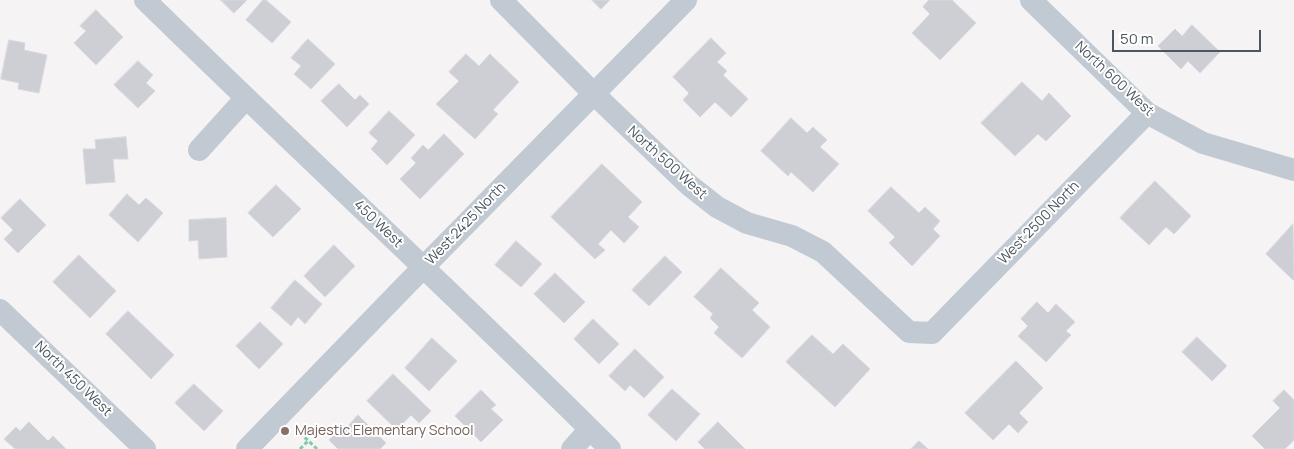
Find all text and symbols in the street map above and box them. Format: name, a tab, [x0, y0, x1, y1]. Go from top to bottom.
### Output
scale bar	[1114, 20, 1263, 52]
text: 50 m	[1120, 28, 1154, 49]
street label: North 600 West	[1071, 38, 1157, 120]
street label: North 500 West	[624, 123, 710, 203]
street label: West 2500 North	[995, 178, 1083, 268]
street label: West 2425 North	[422, 179, 510, 269]
street label: 450 West	[350, 197, 406, 251]
street label: North 450 West	[31, 338, 115, 420]
place label: Majestic Elementary School	[295, 423, 473, 439]
marker: Majestic Elementary School	[279, 425, 291, 437]

